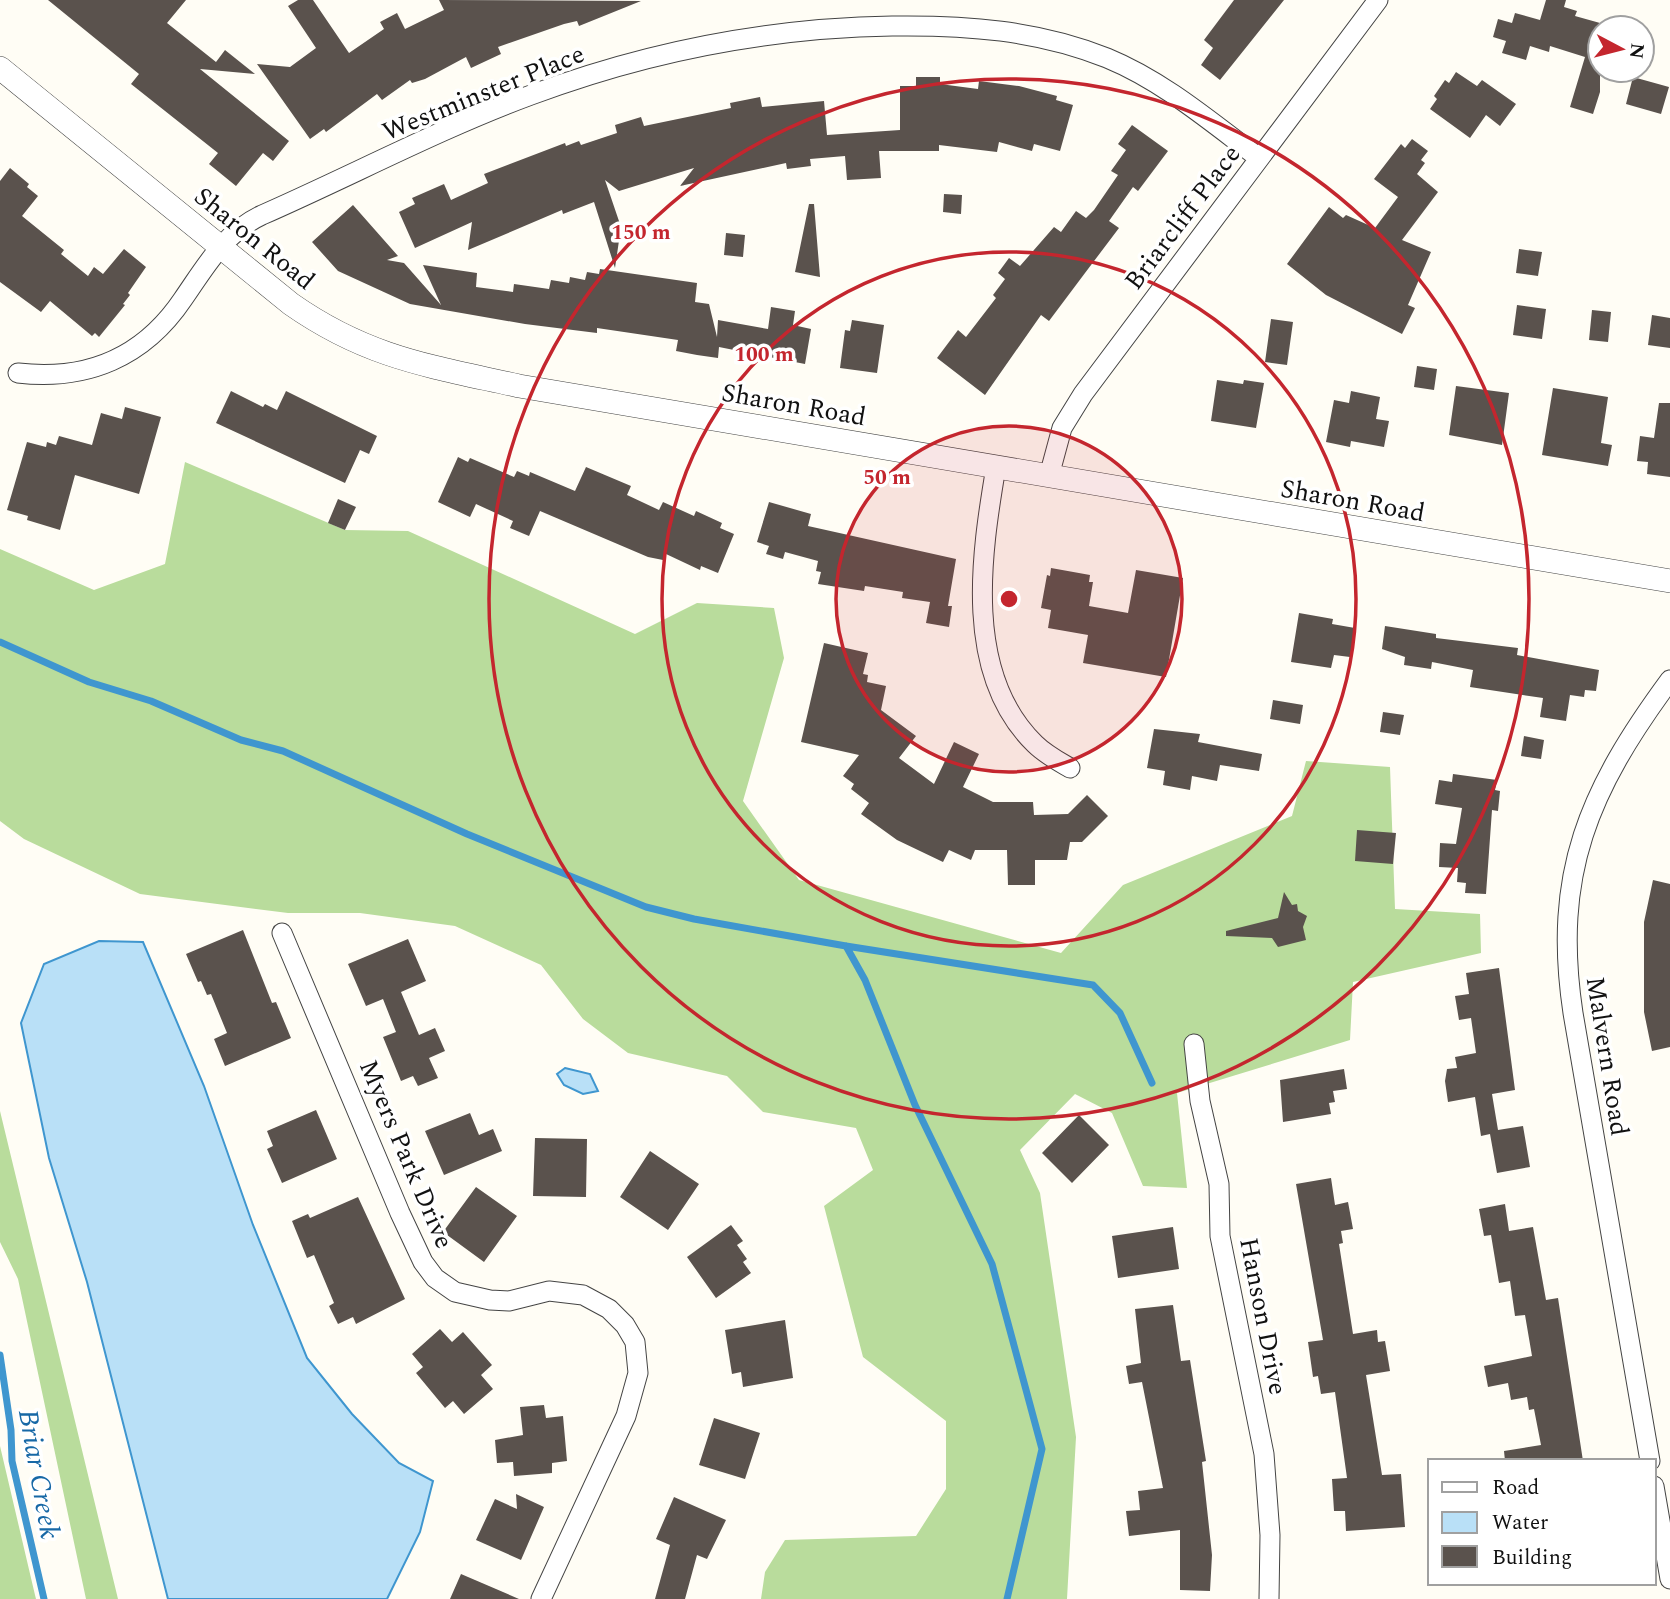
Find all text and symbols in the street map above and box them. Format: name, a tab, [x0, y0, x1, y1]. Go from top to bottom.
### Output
north arrow	[1586, 14, 1656, 84]
street label: Westminster Place	[376, 34, 591, 152]
text: N	[1621, 41, 1652, 60]
street label: Briarcliff Place	[1115, 136, 1251, 299]
street label: Sharon Road	[185, 177, 324, 300]
text: 150 m	[611, 217, 671, 249]
text: 100 m	[734, 339, 794, 371]
street label: Sharon Road	[718, 373, 869, 437]
text: 50 m	[863, 462, 911, 494]
street label: Sharon Road	[1277, 469, 1428, 533]
centre of rings	[997, 587, 1021, 611]
street label: Malvern Road	[1575, 974, 1639, 1139]
street label: Myers Park Drive	[348, 1054, 464, 1255]
street label: Hanson Drive	[1228, 1234, 1298, 1398]
water label: Briar Creek	[6, 1406, 71, 1543]
legend	[1428, 1459, 1656, 1585]
text: Road	[1492, 1472, 1539, 1504]
text: Water	[1492, 1507, 1548, 1539]
text: Building	[1492, 1542, 1572, 1574]

